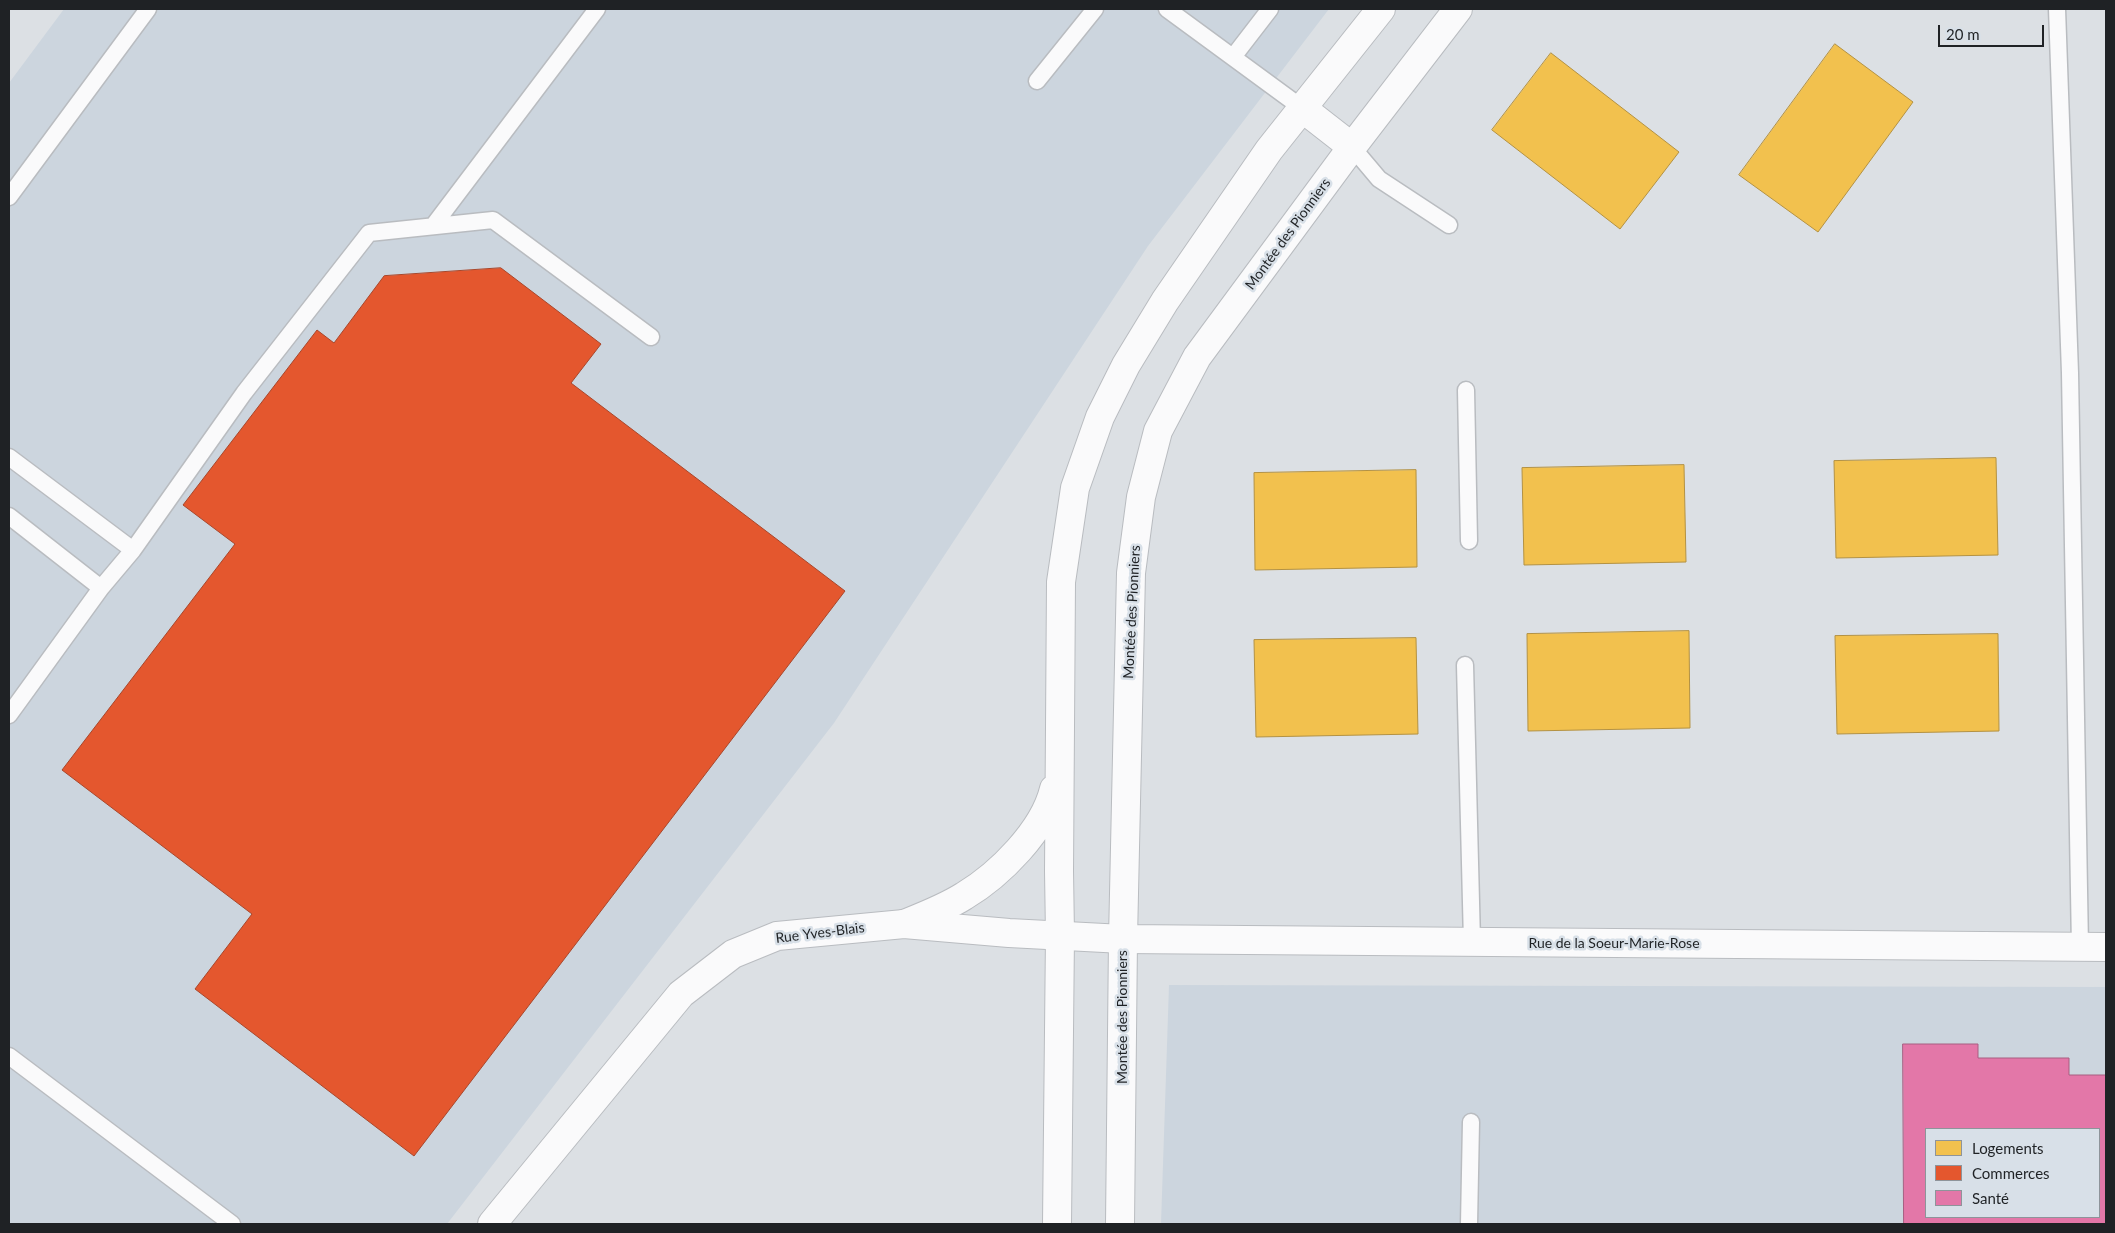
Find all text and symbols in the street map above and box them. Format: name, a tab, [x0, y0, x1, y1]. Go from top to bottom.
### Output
scale bar	[1940, 15, 2046, 47]
text: 20 m	[1946, 25, 1980, 43]
street label: Montée des Pionniers	[1242, 175, 1334, 293]
street label: Montée des Pionniers	[1120, 545, 1144, 679]
street label: Rue Yves-Blais	[775, 919, 865, 947]
street label: Rue de la Soeur-Marie-Rose	[1528, 935, 1700, 951]
street label: Montée des Pionniers	[1114, 950, 1130, 1084]
legend	[1925, 1128, 2100, 1218]
text: Logements	[1972, 1139, 2044, 1157]
text: Commerces	[1972, 1164, 2050, 1182]
text: Santé	[1972, 1189, 2009, 1207]

